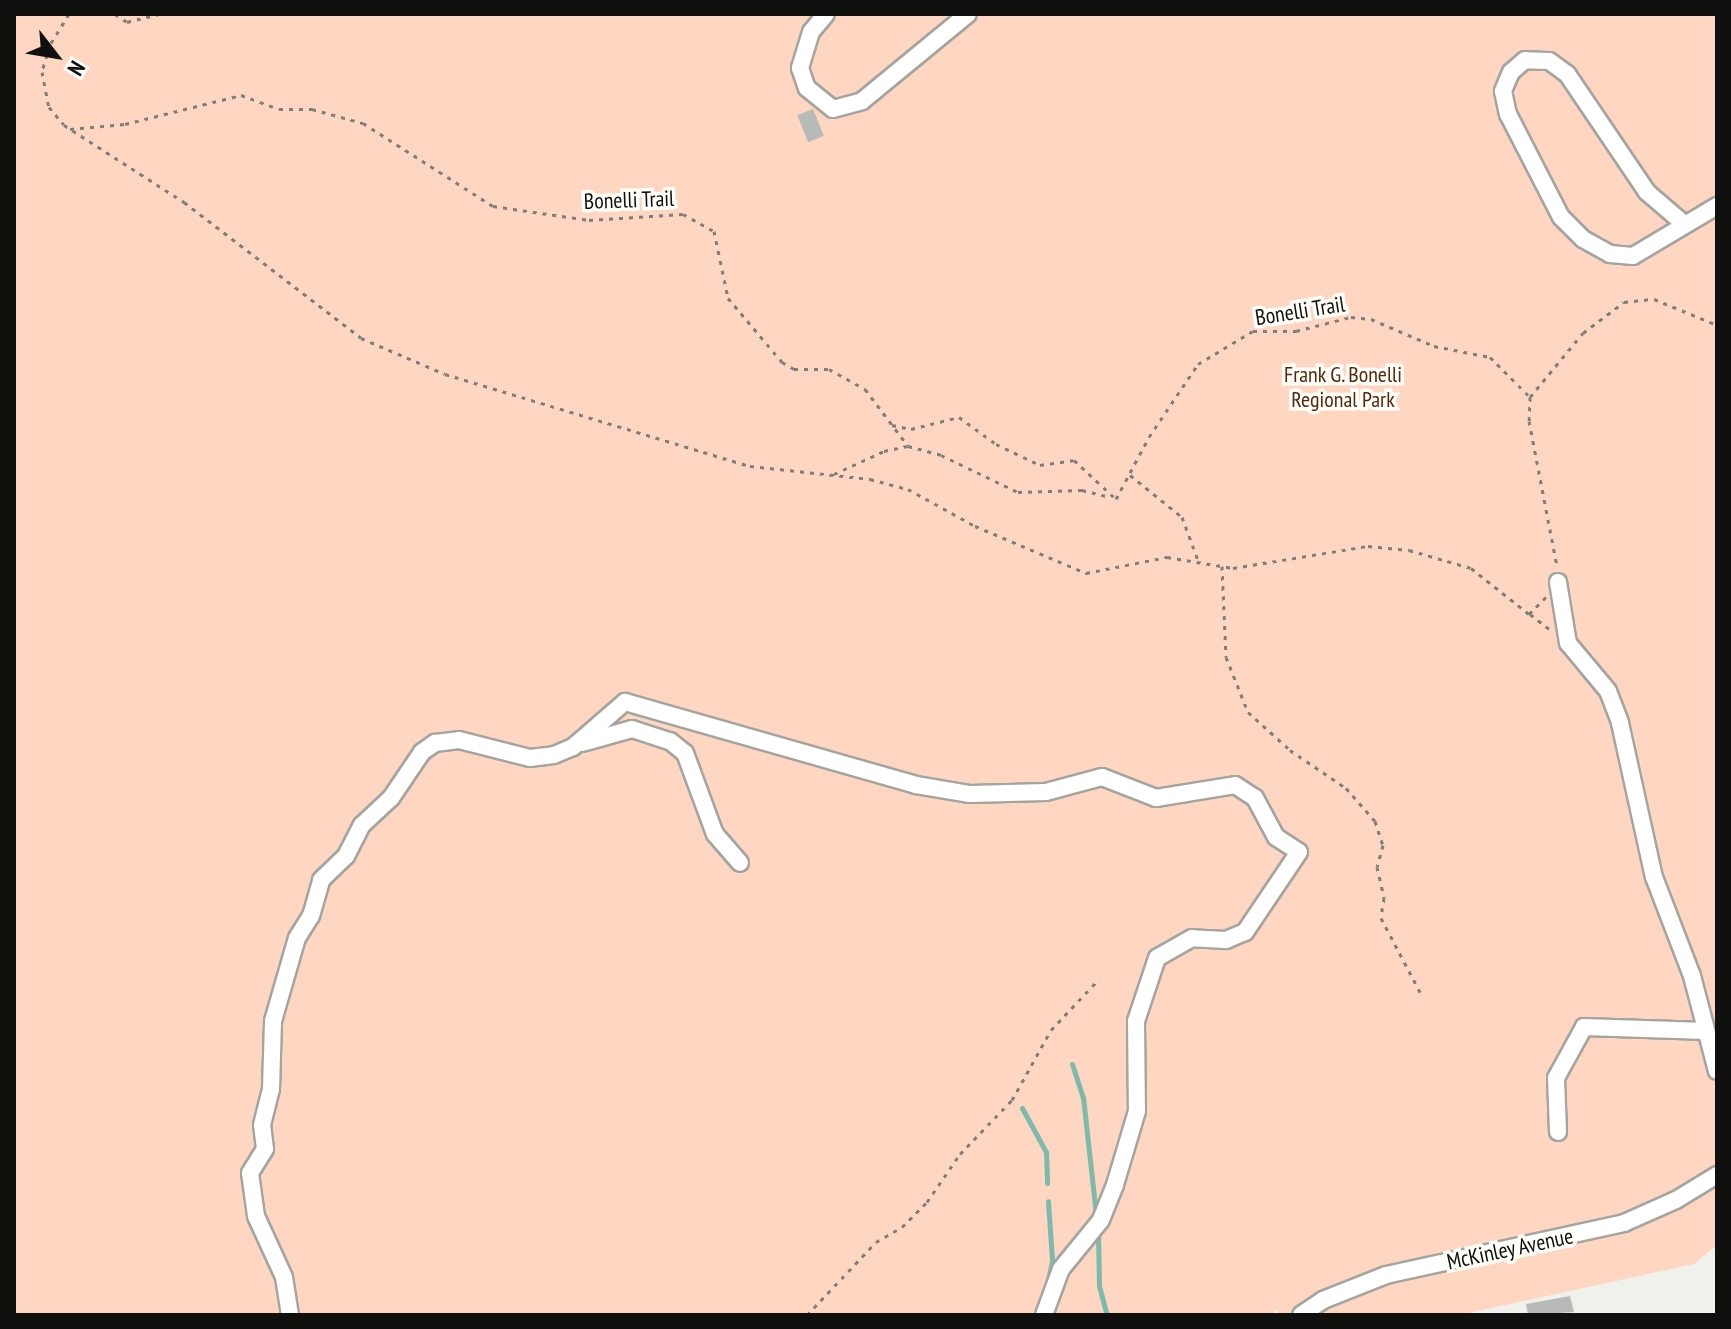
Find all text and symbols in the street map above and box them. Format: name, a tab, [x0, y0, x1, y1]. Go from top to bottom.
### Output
north arrow	[16, 16, 96, 96]
text: N	[62, 56, 92, 81]
street label: Bonelli Trail	[583, 185, 675, 215]
street label: Bonelli Trail	[1253, 291, 1347, 331]
park label: Frank G. Bonelli Regional Park	[1283, 361, 1403, 412]
street label: McKinley Avenue	[1444, 1223, 1576, 1275]

